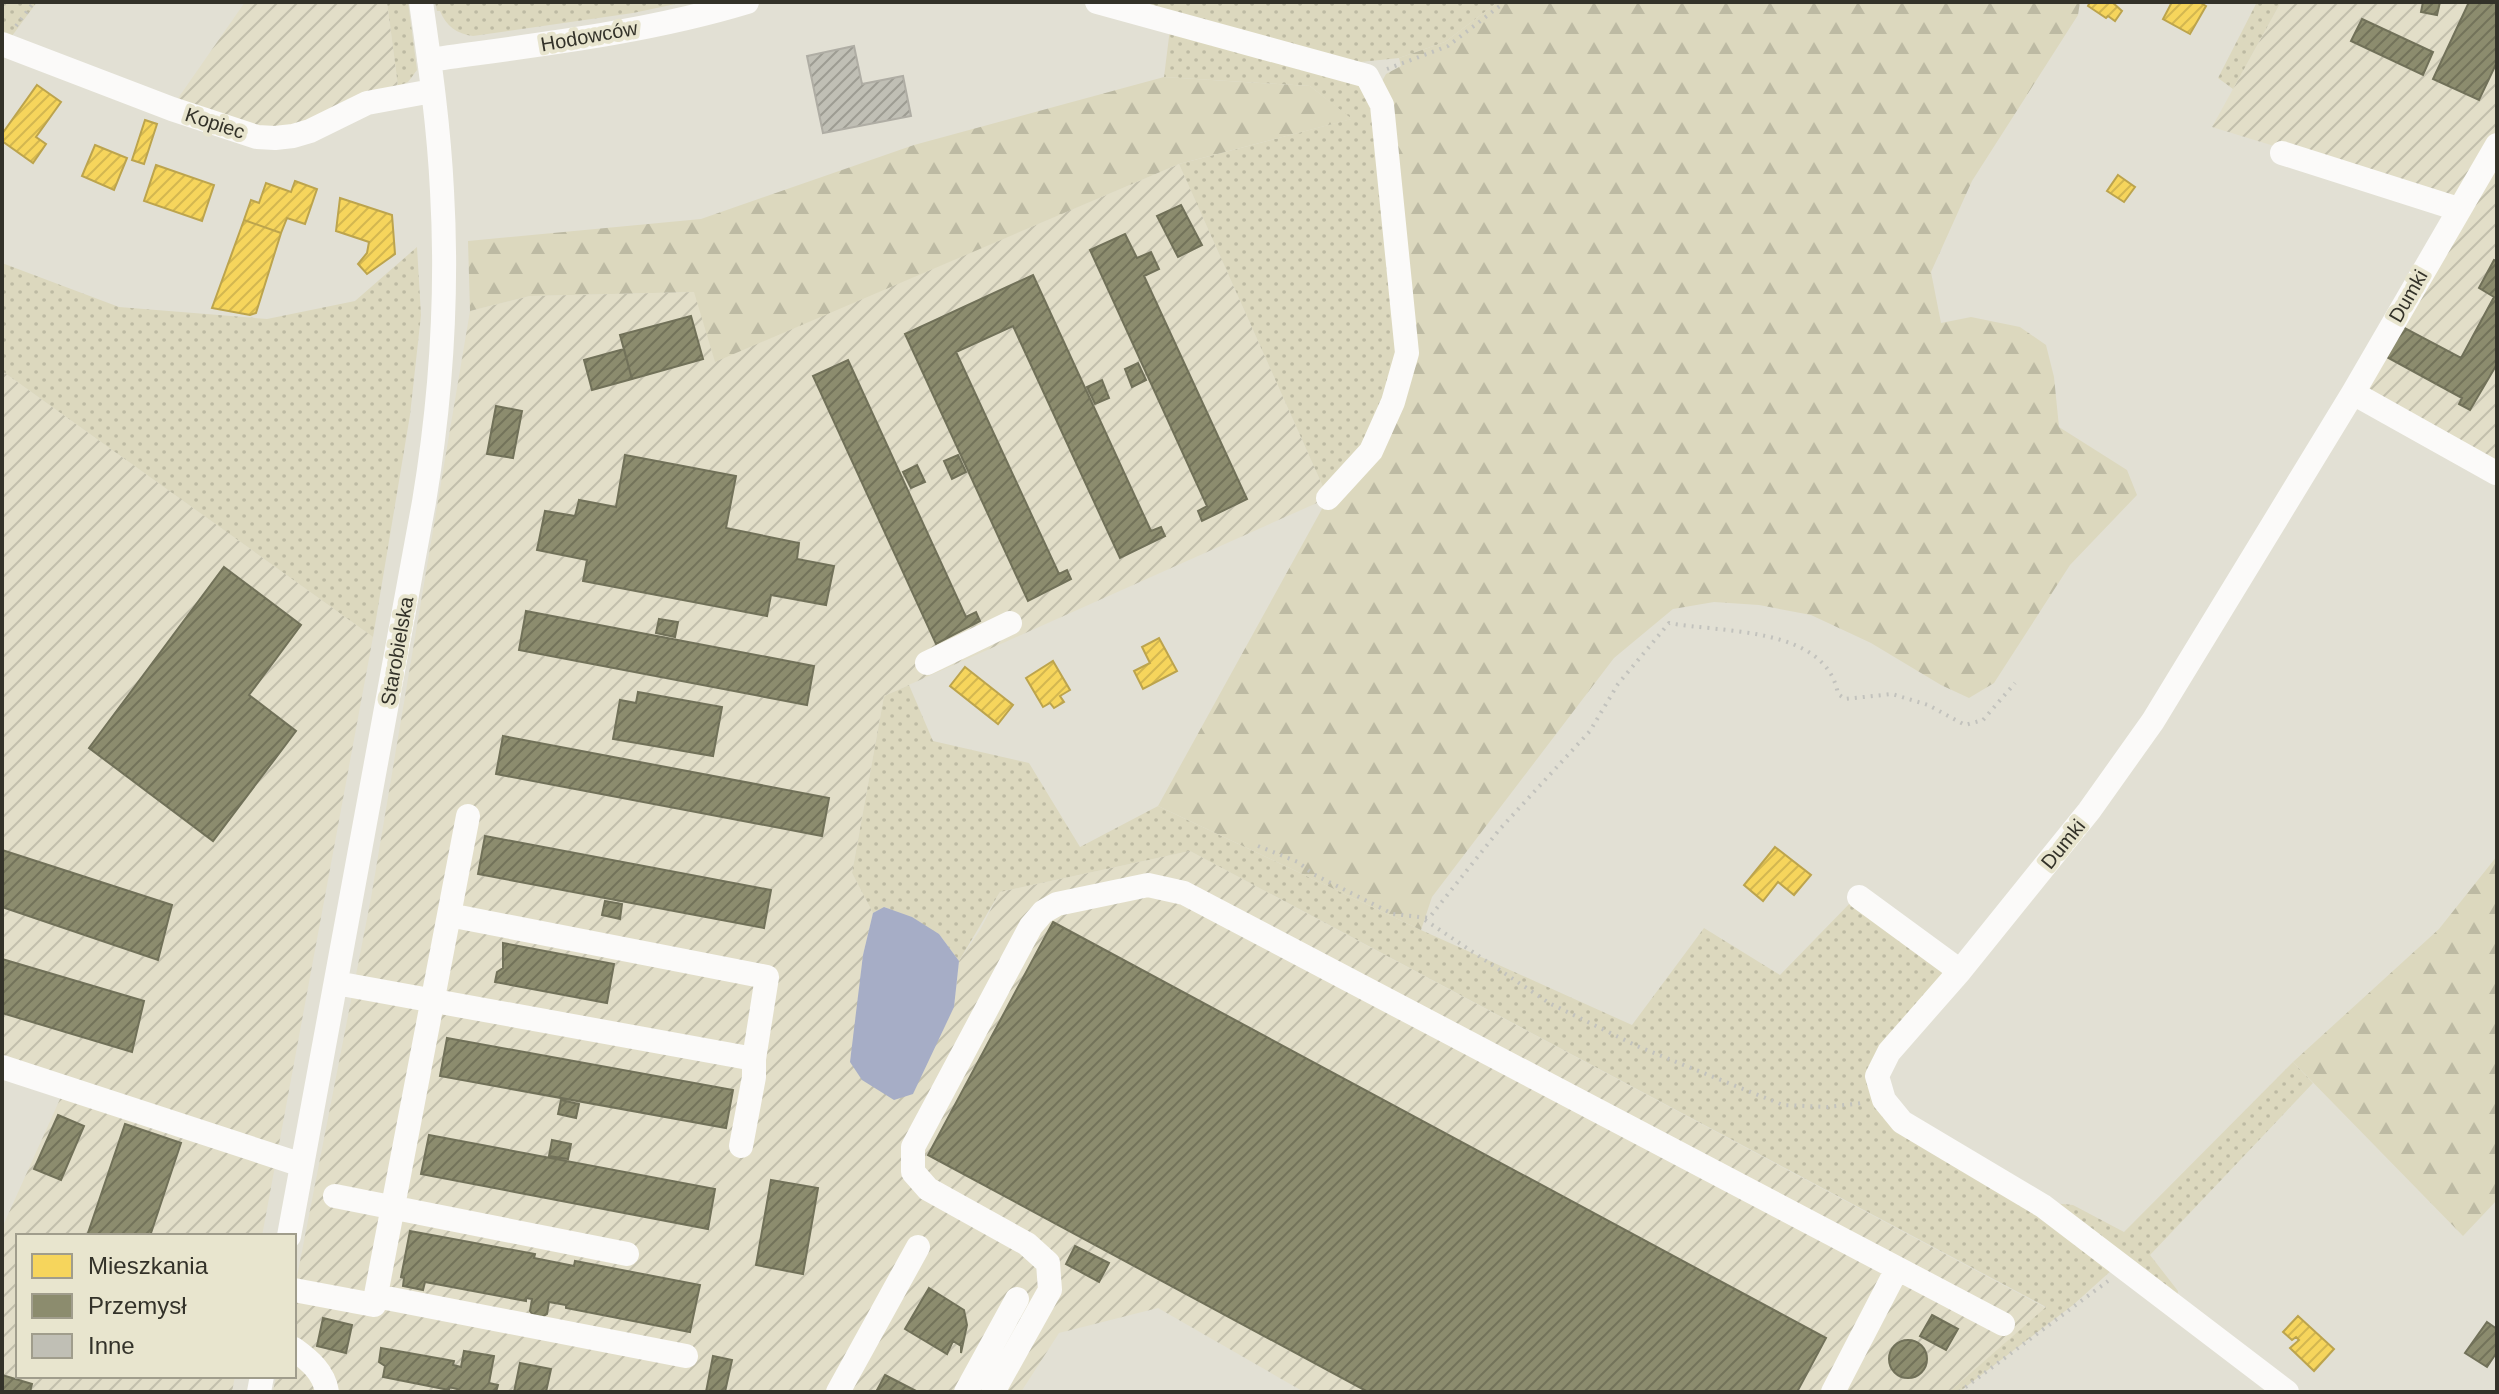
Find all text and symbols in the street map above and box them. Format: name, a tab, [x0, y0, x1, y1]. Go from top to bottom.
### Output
street label: Hodowców	[539, 17, 640, 55]
street label: Kopiec	[183, 103, 247, 143]
street label: Dumki	[2384, 266, 2432, 326]
street label: Starobielska	[377, 594, 418, 707]
street label: Dumki	[2037, 815, 2089, 873]
legend	[16, 1234, 296, 1378]
text: Mieszkania	[88, 1252, 209, 1279]
text: Przemysł	[88, 1292, 187, 1319]
text: Inne	[88, 1332, 135, 1359]

